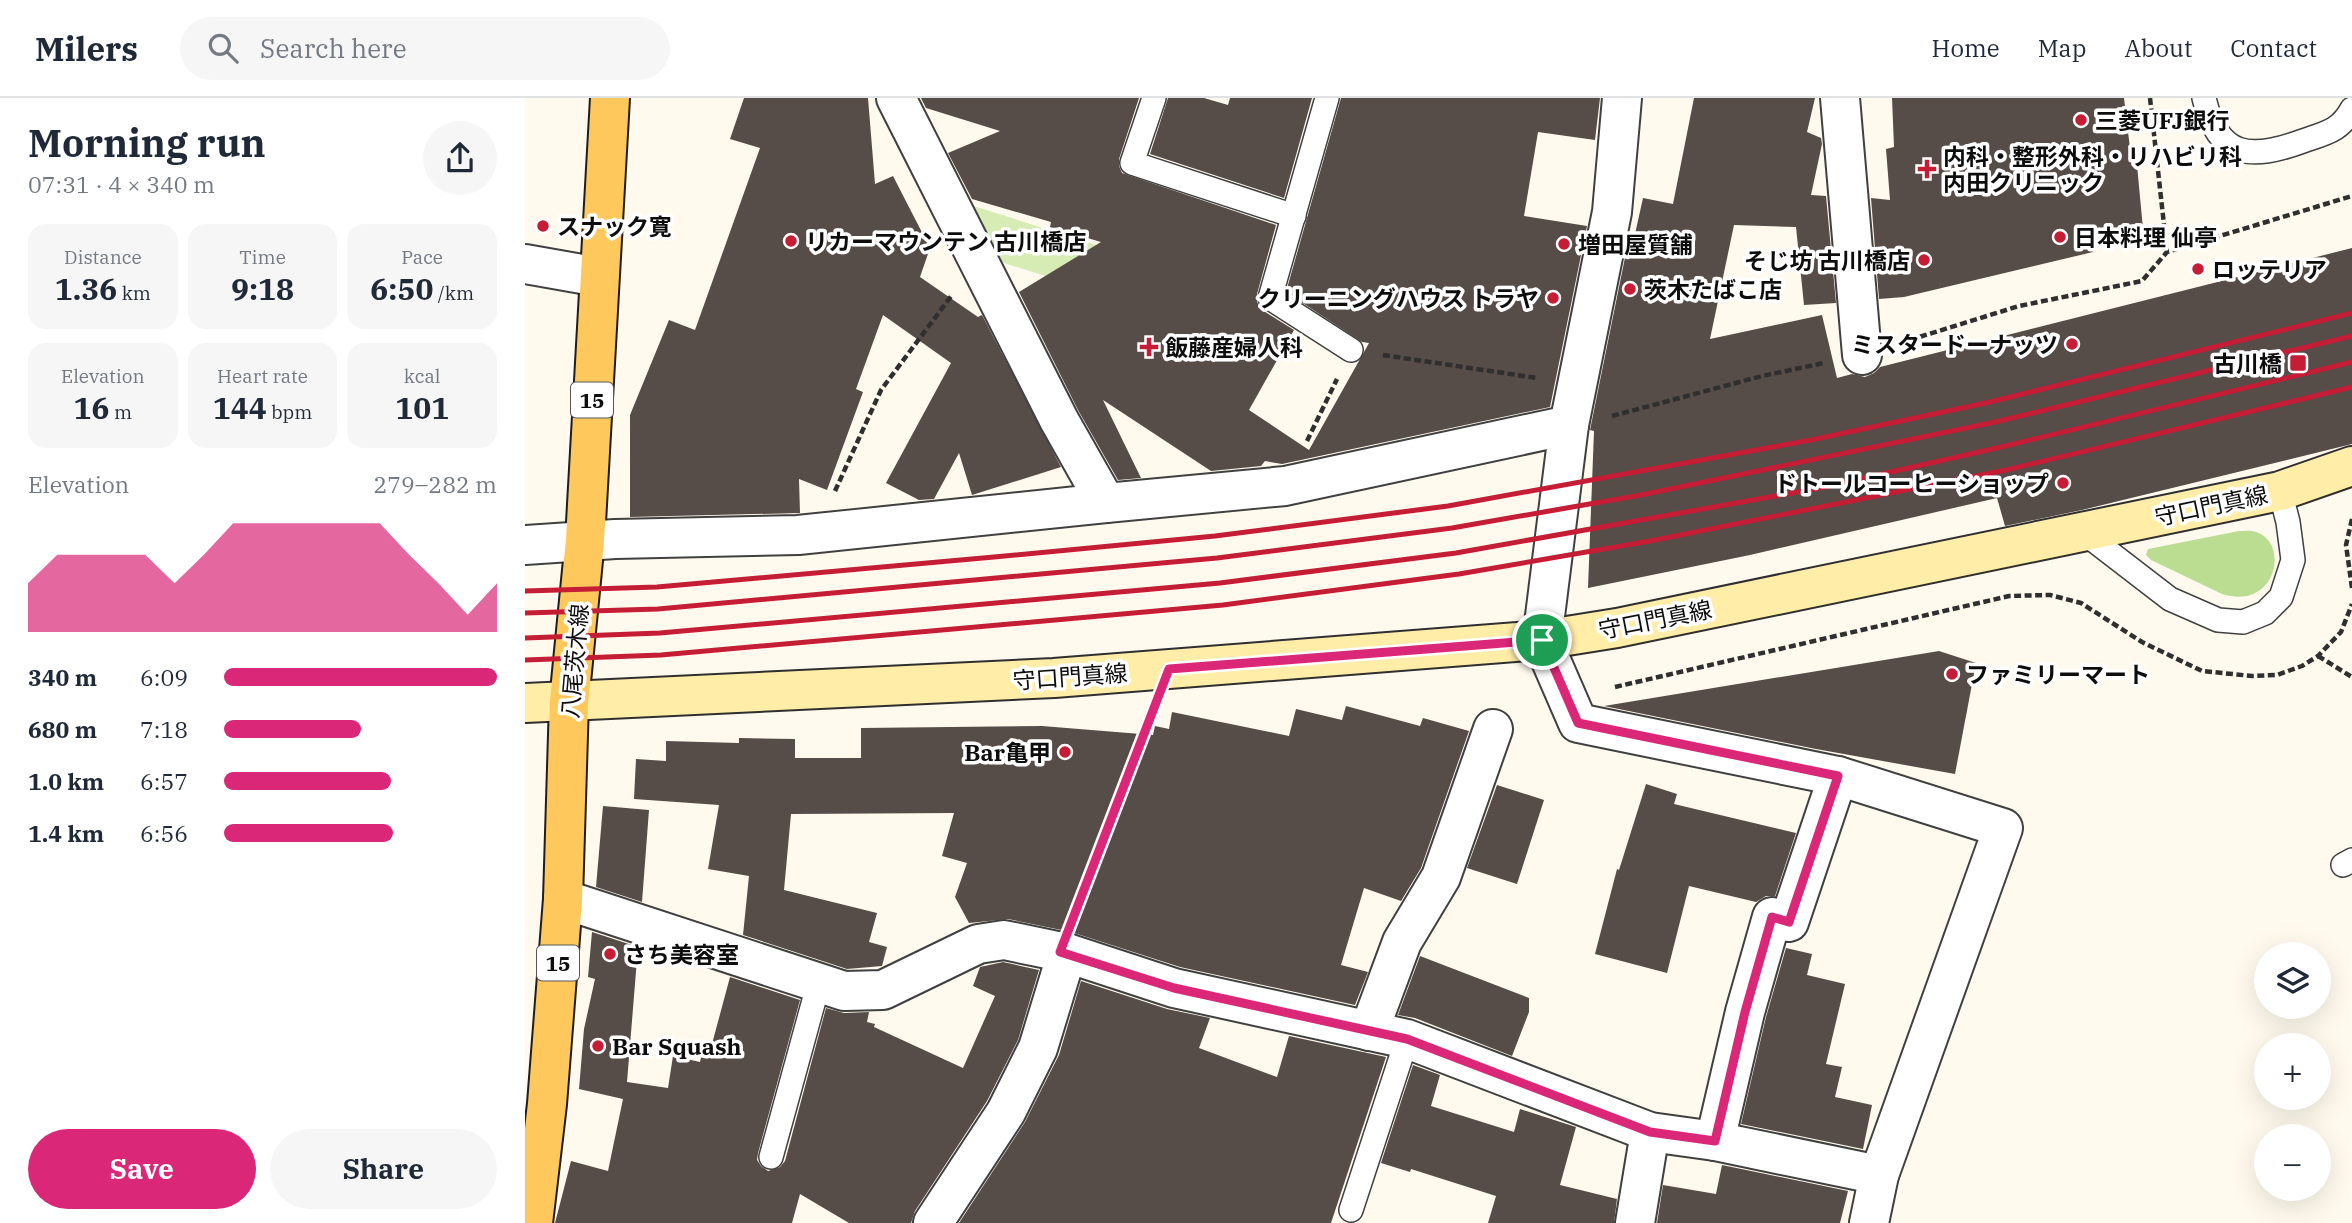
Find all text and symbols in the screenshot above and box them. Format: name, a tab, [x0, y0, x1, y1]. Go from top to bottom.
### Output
search box	[180, 17, 670, 80]
text: Milers	[35, 27, 138, 70]
icon: search	[204, 29, 242, 67]
text: Search here	[260, 31, 407, 65]
text: Home	[1932, 32, 2000, 64]
text: Map	[2038, 32, 2086, 64]
text: About	[2124, 32, 2192, 64]
text: Contact	[2230, 32, 2317, 64]
place label: 三菱UFJ銀行	[2095, 105, 2229, 135]
marker: 三菱UFJ銀行	[2073, 112, 2089, 128]
text: Morning run	[28, 118, 266, 167]
button: share	[423, 121, 497, 195]
place label: 内科・整形外科・リハビリ科 内田クリニック	[1943, 141, 2242, 197]
marker: 内科・整形外科・リハビリ科 内田クリニック	[1917, 159, 1937, 179]
text: 07:31 · 4 × 340 m	[28, 169, 215, 199]
place label: スナック寛	[557, 211, 672, 241]
marker: スナック寛	[535, 218, 551, 234]
place label: 日本料理 仙亭	[2074, 222, 2217, 252]
place label: リカーマウンテン 古川橋店	[805, 226, 1086, 256]
place label: 増田屋質舗	[1578, 229, 1693, 259]
marker: 日本料理 仙亭	[2052, 229, 2068, 245]
marker: リカーマウンテン 古川橋店	[783, 233, 799, 249]
marker: 増田屋質舗	[1556, 236, 1572, 252]
text: Distance	[64, 245, 142, 269]
text: Time	[239, 245, 286, 269]
text: Pace	[401, 245, 443, 269]
place label: そじ坊 古川橋店	[1744, 245, 1910, 275]
marker: そじ坊 古川橋店	[1916, 252, 1932, 268]
place label: ロッテリア	[2212, 254, 2327, 284]
marker: ロッテリア	[2190, 261, 2206, 277]
text: 1.36	[55, 269, 117, 308]
text: 9:18	[231, 269, 294, 308]
text: 6:50	[370, 269, 433, 308]
place label: 茨木たばこ店	[1644, 274, 1782, 304]
text: km	[117, 281, 151, 305]
text: /km	[433, 281, 474, 305]
marker: 茨木たばこ店	[1622, 281, 1638, 297]
place label: クリーニングハウス トラヤ	[1258, 283, 1539, 313]
marker: クリーニングハウス トラヤ	[1545, 290, 1561, 306]
place label: ミスタードーナッツ	[1851, 329, 2058, 359]
place label: 飯藤産婦人科	[1165, 332, 1303, 362]
marker: ミスタードーナッツ	[2064, 336, 2080, 352]
marker: 飯藤産婦人科	[1139, 337, 1159, 357]
place label: 古川橋	[2213, 348, 2282, 378]
marker: 古川橋	[2288, 353, 2308, 373]
text: Elevation	[61, 364, 145, 388]
text: Heart rate	[217, 364, 308, 388]
text: kcal	[404, 364, 440, 388]
road number: 15	[571, 382, 613, 418]
text: 16	[74, 388, 110, 427]
text: 144	[213, 388, 267, 427]
text: 101	[395, 388, 449, 427]
text: m	[110, 400, 132, 424]
text: bpm	[267, 400, 312, 424]
place label: ドトールコーヒーショップ	[1774, 468, 2049, 498]
text: Elevation	[28, 469, 129, 499]
text: 279–282 m	[373, 469, 497, 499]
marker: ドトールコーヒーショップ	[2055, 475, 2071, 491]
street label: 守口門真線	[2152, 478, 2270, 532]
street label: 守口門真線	[1596, 593, 1714, 645]
street label: 八尾茨木線	[554, 602, 594, 720]
pin	[1512, 610, 1572, 670]
icon: arrive	[1523, 621, 1561, 659]
street label: 守口門真線	[1012, 657, 1128, 695]
place label: ファミリーマート	[1966, 659, 2150, 689]
text: 340 m	[28, 662, 97, 692]
text: 6:09	[140, 662, 188, 692]
marker: ファミリーマート	[1944, 666, 1960, 682]
text: 680 m	[28, 714, 97, 744]
text: 7:18	[140, 714, 188, 744]
place label: Bar亀甲	[964, 737, 1051, 767]
marker: Bar亀甲	[1057, 744, 1073, 760]
text: 1.0 km	[28, 766, 104, 796]
text: 6:57	[140, 766, 188, 796]
text: 1.4 km	[28, 818, 104, 848]
text: 6:56	[140, 818, 188, 848]
place label: さち美容室	[624, 939, 739, 969]
map controls	[2254, 942, 2331, 1201]
button: layers	[2254, 942, 2331, 1019]
road number: 15	[537, 946, 579, 980]
marker: さち美容室	[602, 946, 618, 962]
place label: Bar Squash	[612, 1031, 742, 1061]
button: +	[2254, 1033, 2331, 1110]
marker: Bar Squash	[590, 1038, 606, 1054]
button: −	[2254, 1124, 2331, 1201]
button: Save	[28, 1129, 256, 1209]
button: Share	[270, 1129, 497, 1209]

